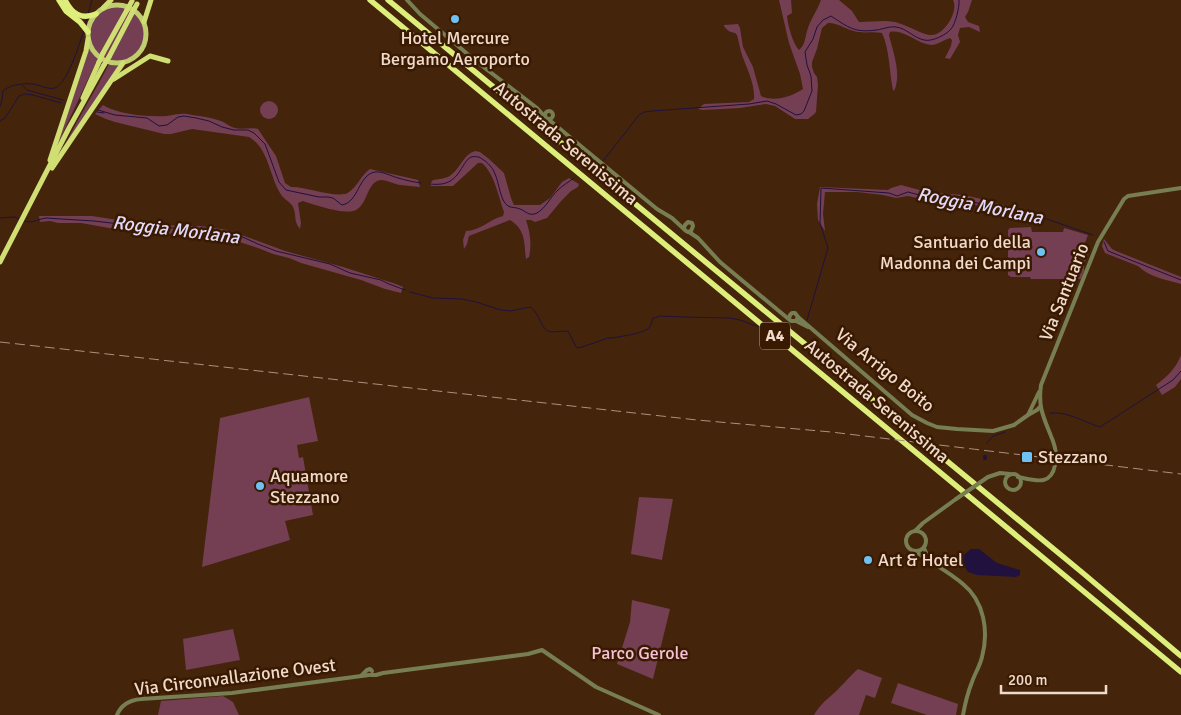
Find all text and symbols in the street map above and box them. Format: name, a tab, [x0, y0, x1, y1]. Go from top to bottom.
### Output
marker: Hotel Mercure Bergamo Aeroporto	[449, 13, 461, 25]
place label: Hotel Mercure Bergamo Aeroporto	[380, 27, 530, 70]
street label: Autostrada Serenissima	[489, 76, 643, 210]
water label: Roggia Morlana	[915, 182, 1046, 230]
water label: Roggia Morlana	[111, 210, 242, 250]
place label: Santuario della Madonna dei Campi	[880, 231, 1031, 274]
street label: Via Santuario	[1034, 240, 1094, 344]
marker: Santuario della Madonna dei Campi	[1035, 246, 1047, 258]
road number: A4	[760, 322, 790, 350]
street label: Via Arrigo Boito	[831, 323, 939, 417]
street label: Autostrada Serenissima	[800, 334, 954, 468]
place label: Stezzano	[1038, 446, 1108, 468]
marker: Stezzano	[1020, 450, 1034, 464]
place label: Aquamore Stezzano	[270, 465, 348, 508]
marker: Aquamore Stezzano	[254, 480, 266, 492]
place label: Art & Hotel	[878, 549, 963, 571]
marker: Art & Hotel	[862, 554, 874, 566]
park label: Parco Gerole	[591, 642, 689, 664]
street label: Via Circonvallazione Ovest	[133, 654, 337, 700]
scale bar	[1001, 662, 1106, 694]
text: 200 m	[1008, 671, 1048, 689]

